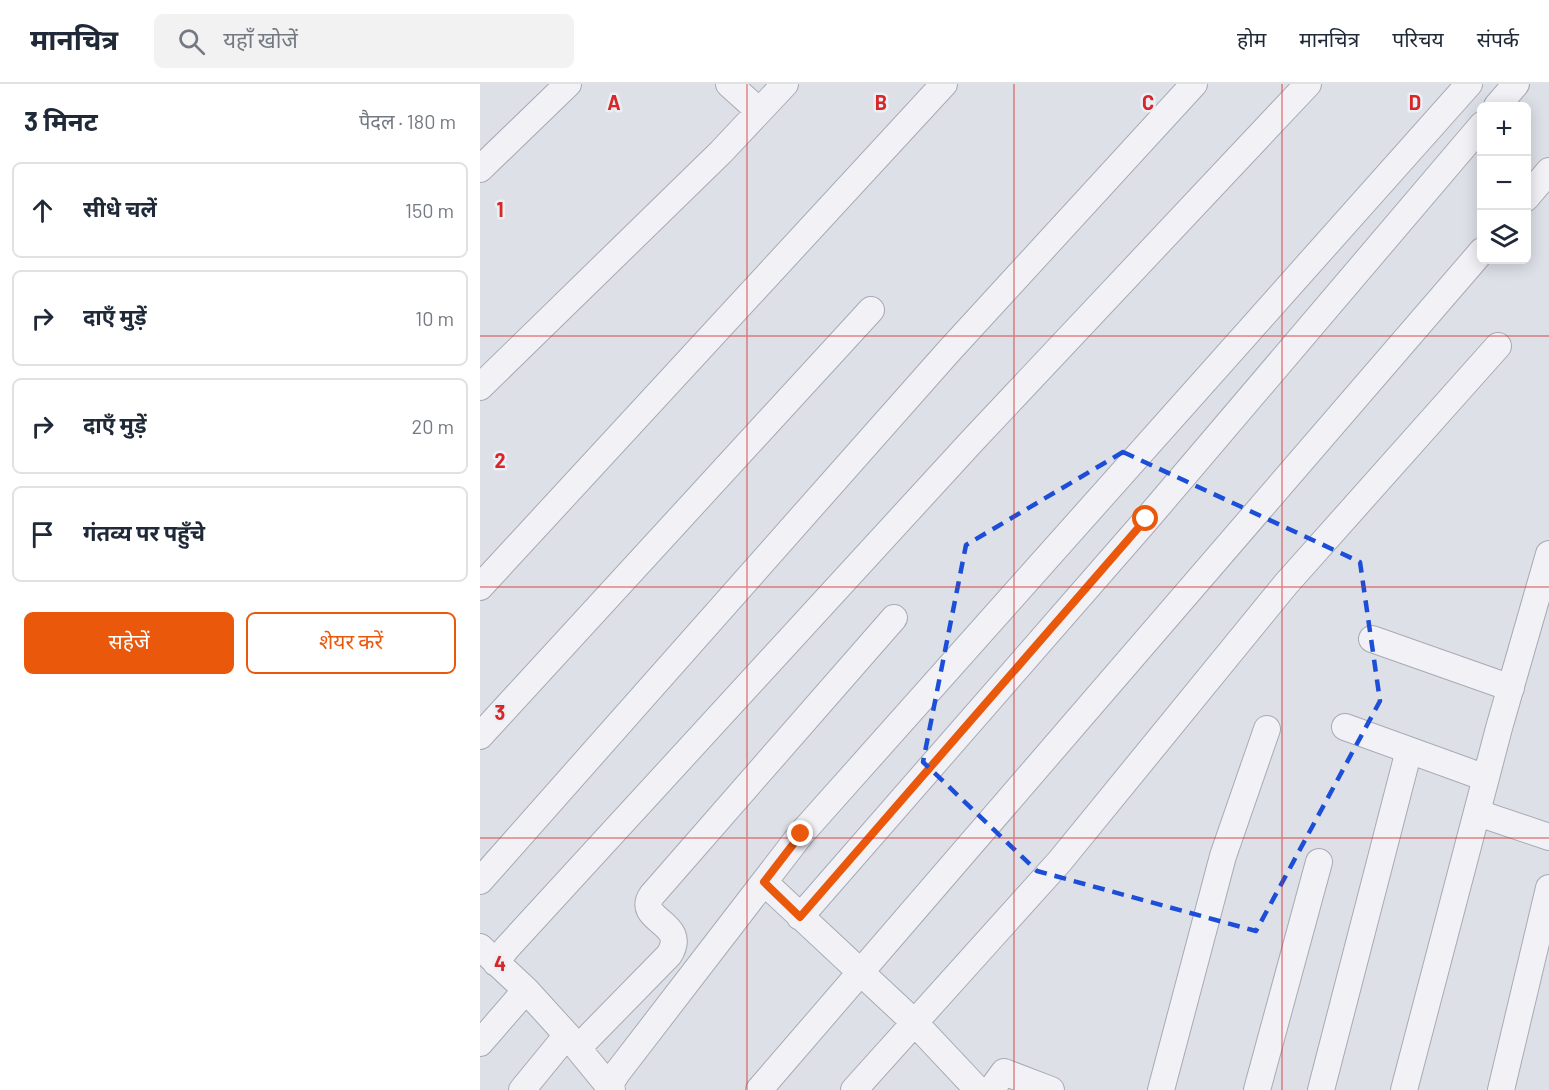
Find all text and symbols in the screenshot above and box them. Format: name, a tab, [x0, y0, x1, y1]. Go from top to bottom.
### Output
search box	[154, 14, 574, 68]
text: मानचित्र	[30, 22, 118, 56]
icon: search	[175, 25, 208, 58]
text: यहाँ खोजें	[223, 26, 298, 52]
text: होम	[1237, 26, 1266, 51]
text: मानचित्र	[1299, 26, 1359, 51]
text: परिचय	[1392, 26, 1444, 51]
text: संपर्क	[1477, 26, 1519, 51]
text: A	[607, 90, 621, 114]
text: B	[875, 90, 887, 114]
text: C	[1142, 90, 1154, 114]
text: D	[1409, 90, 1421, 114]
map controls	[1477, 102, 1531, 264]
button: +	[1477, 102, 1531, 156]
text: 3 मिनट	[24, 105, 98, 136]
text: पैदल · 180 m	[359, 109, 456, 133]
button: −	[1477, 156, 1531, 210]
icon: ahead	[26, 194, 59, 227]
text: सीधे चलें	[83, 195, 157, 221]
text: 1	[496, 197, 504, 221]
text: 150 m	[405, 198, 454, 222]
button: layers	[1477, 210, 1531, 264]
icon: right	[26, 302, 59, 335]
text: दाएँ मुड़ें	[83, 303, 146, 329]
text: 10 m	[415, 306, 454, 330]
icon: right	[26, 410, 59, 443]
text: दाएँ मुड़ें	[83, 411, 146, 437]
text: 20 m	[411, 414, 454, 438]
text: 2	[494, 448, 506, 472]
route start	[1132, 505, 1158, 531]
icon: arrive	[26, 518, 59, 551]
text: गंतव्य पर पहुँचे	[83, 519, 205, 545]
button: सहेजें	[24, 612, 234, 674]
button: शेयर करें	[246, 612, 456, 674]
text: 3	[495, 700, 505, 724]
route end	[787, 820, 813, 846]
text: 4	[494, 951, 506, 975]

